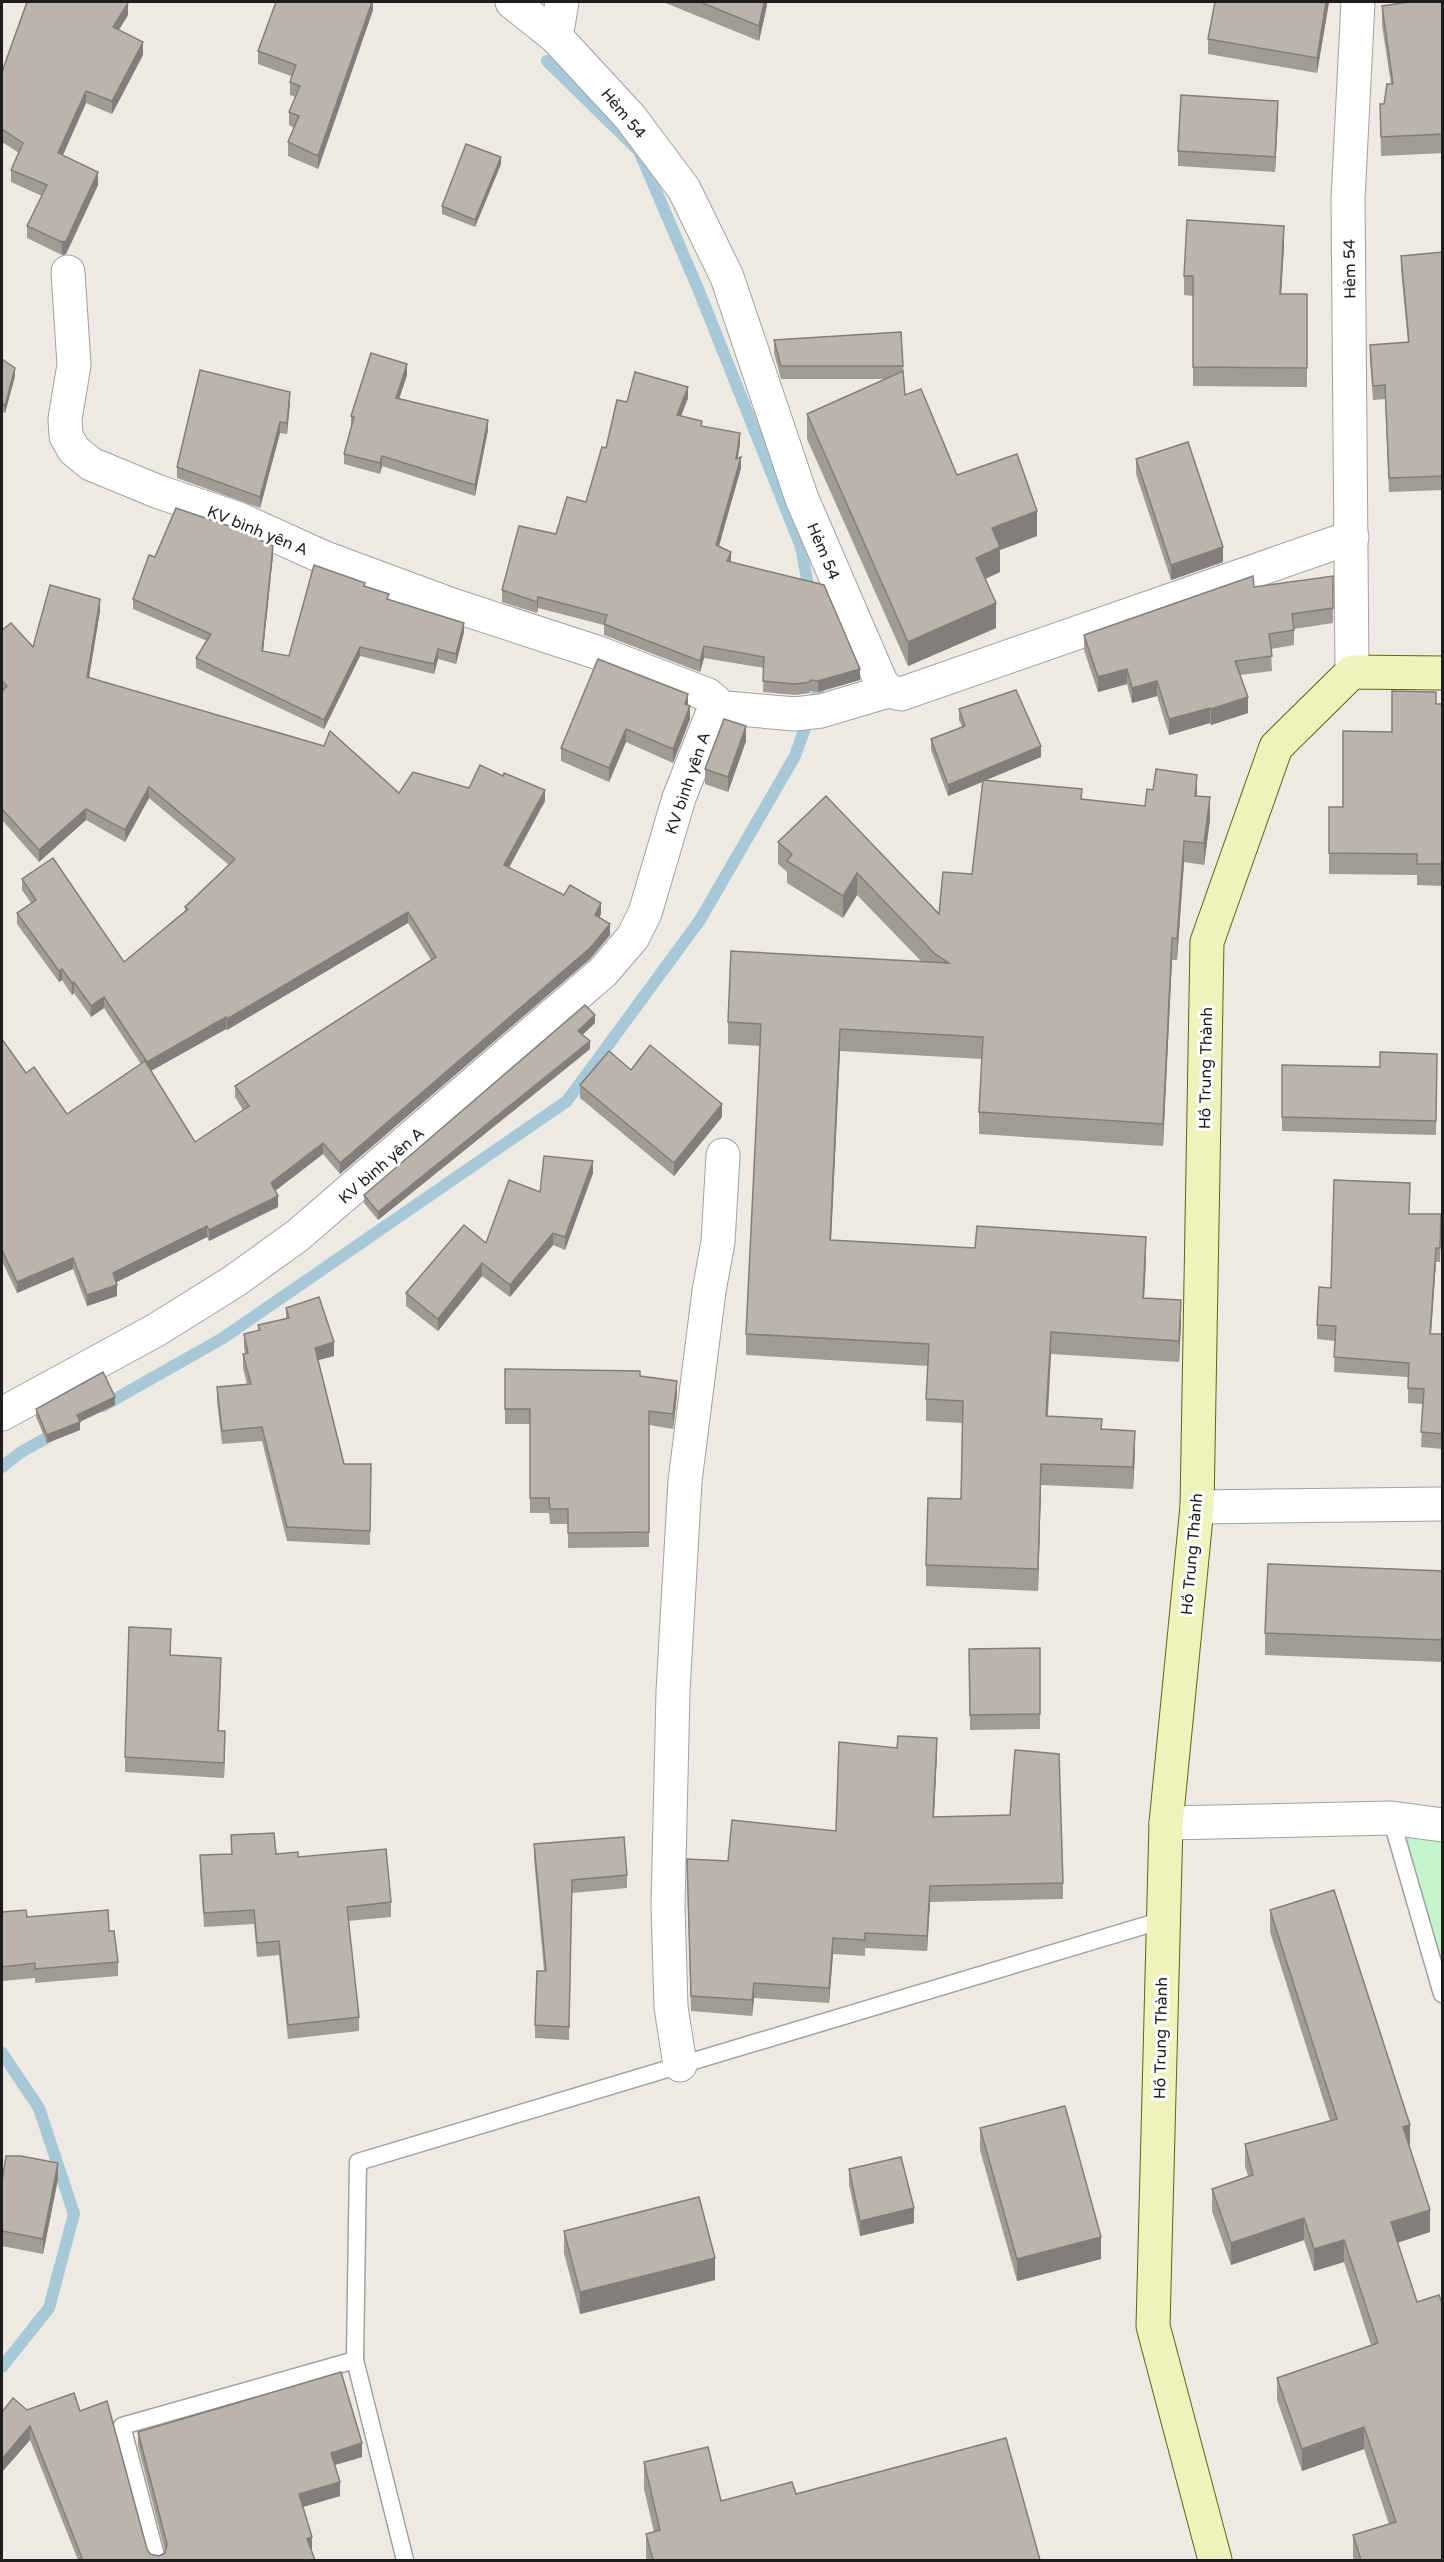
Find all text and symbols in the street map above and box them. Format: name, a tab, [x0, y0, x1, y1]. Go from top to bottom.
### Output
street label: Hẻm 54	[596, 84, 650, 143]
street label: Hẻm 54	[1339, 239, 1361, 299]
street label: KV bình yên A	[204, 502, 311, 560]
street label: Hẻm 54	[802, 520, 844, 583]
street label: KV bình yên A	[661, 729, 715, 837]
street label: Hồ Trung Thành	[1195, 1007, 1217, 1129]
street label: KV bình yên A	[335, 1123, 429, 1208]
street label: Hồ Trung Thành	[1177, 1492, 1207, 1616]
street label: Hồ Trung Thành	[1150, 1977, 1172, 2099]

